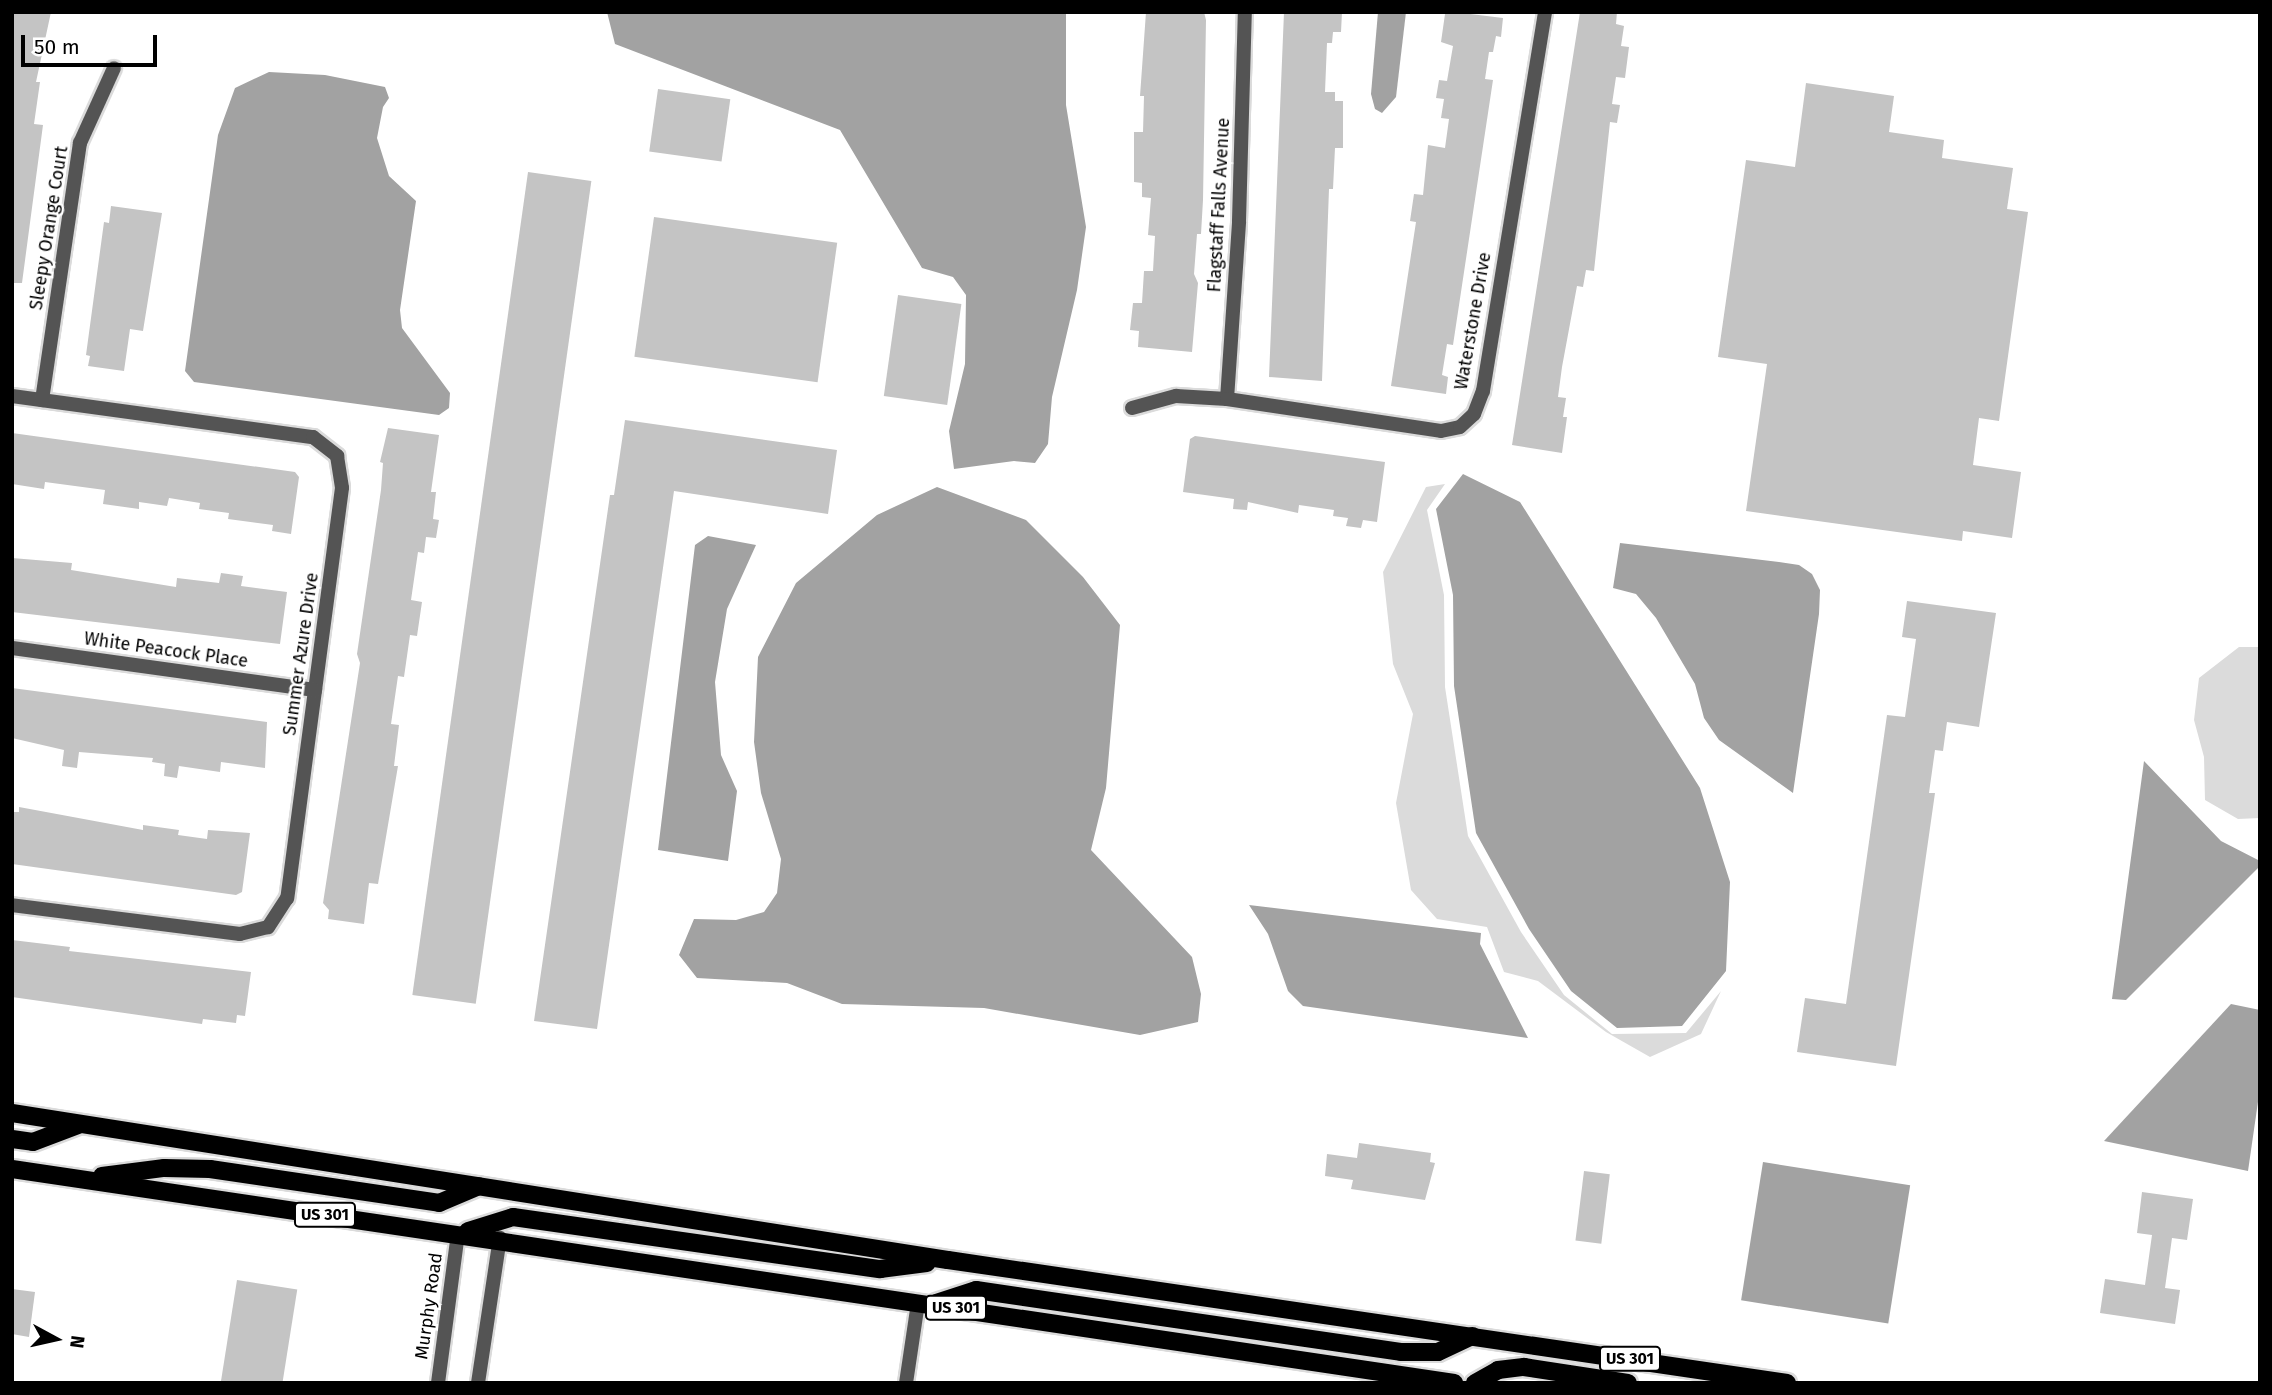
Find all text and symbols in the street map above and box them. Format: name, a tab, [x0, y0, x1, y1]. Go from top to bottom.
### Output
scale bar	[24, 21, 161, 65]
text: 50 m	[34, 34, 80, 60]
street label: Flagstaff Falls Avenue	[1204, 117, 1234, 293]
street label: Sleepy Orange Court	[25, 144, 73, 312]
street label: Waterstone Drive	[1450, 251, 1496, 391]
street label: Summer Azure Drive	[279, 571, 323, 737]
street label: White Peacock Place	[83, 628, 249, 672]
road number: US 301	[294, 1203, 356, 1228]
street label: Murphy Road	[411, 1251, 447, 1361]
road number: US 301	[925, 1296, 988, 1320]
north arrow	[21, 1304, 91, 1374]
text: N	[65, 1334, 90, 1350]
road number: US 301	[1598, 1346, 1662, 1372]

